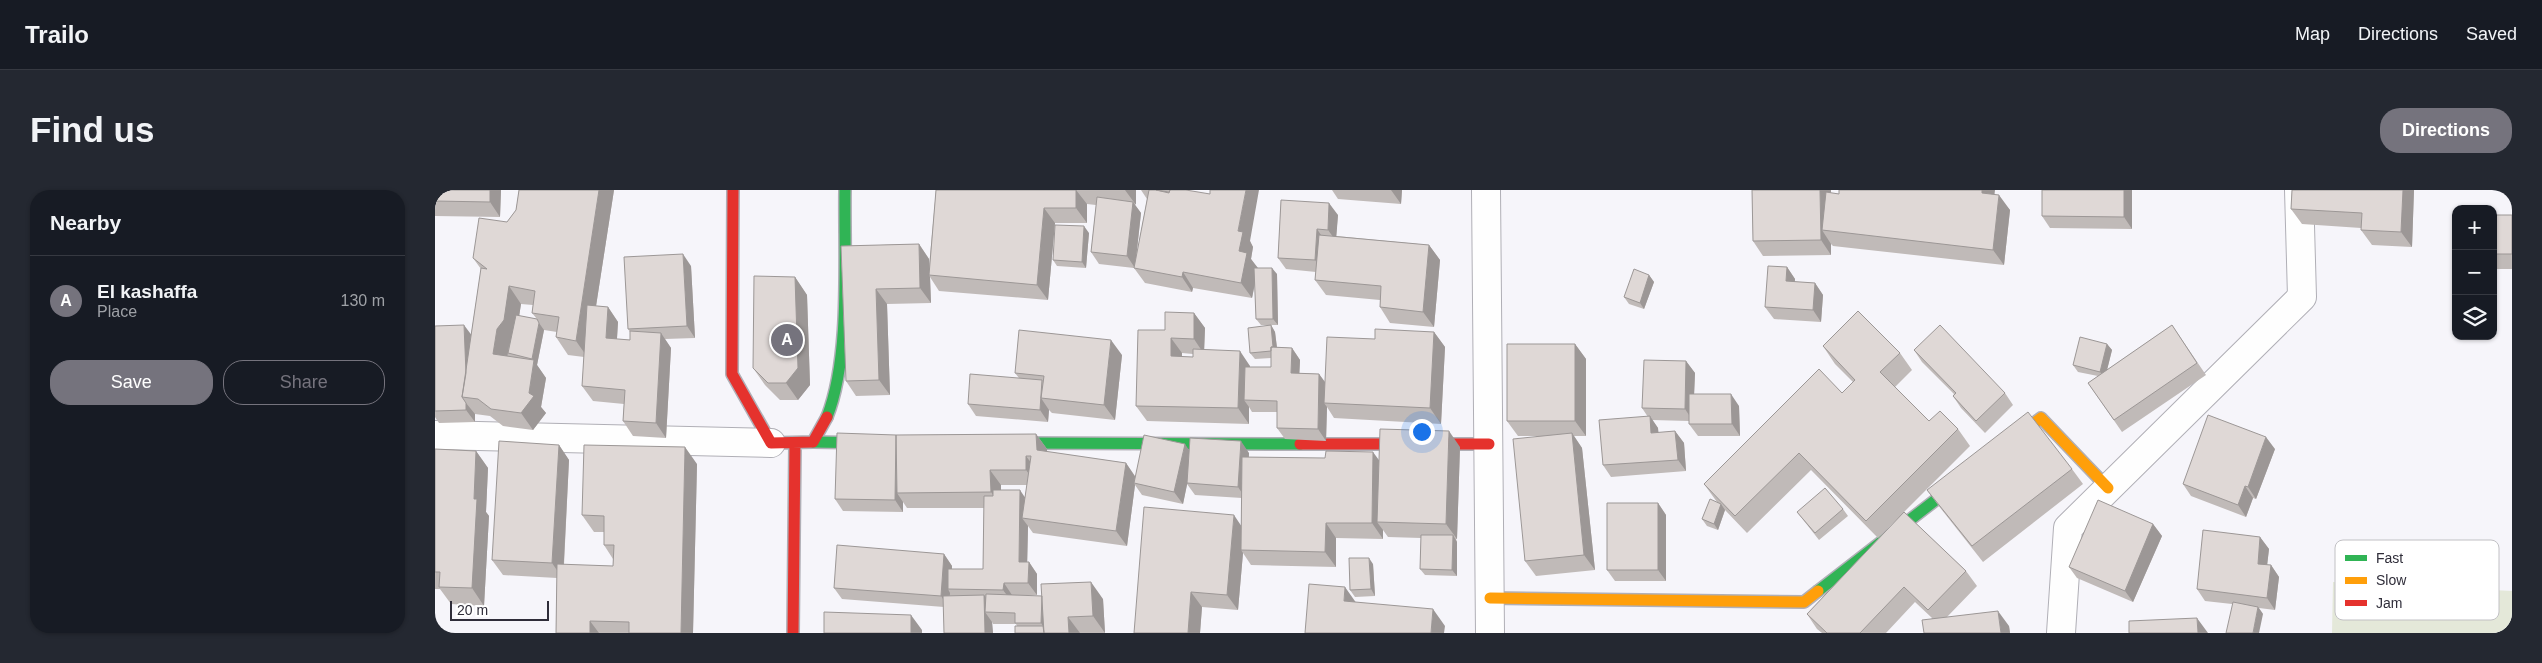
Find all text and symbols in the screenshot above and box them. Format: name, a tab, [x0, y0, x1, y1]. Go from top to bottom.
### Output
text: Trailo	[25, 21, 89, 48]
text: Map	[2295, 24, 2330, 44]
text: Directions	[2358, 24, 2438, 44]
text: Saved	[2466, 24, 2517, 44]
button: Directions	[2380, 108, 2512, 153]
text: Find us	[30, 110, 154, 149]
map controls	[2452, 205, 2497, 340]
button: +	[2452, 205, 2497, 250]
text: Nearby	[50, 211, 121, 234]
button: −	[2452, 250, 2497, 295]
text: El kashaffa	[97, 281, 197, 302]
text: A	[60, 292, 72, 309]
text: 130 m	[341, 292, 385, 309]
button: layers	[2452, 295, 2497, 340]
text: Place	[97, 303, 137, 320]
pin: A	[771, 321, 803, 359]
button: Save	[50, 360, 213, 405]
button: Share	[223, 360, 385, 405]
your location	[1409, 419, 1435, 445]
legend	[2335, 540, 2499, 620]
text: Fast	[2376, 550, 2403, 566]
text: Slow	[2376, 572, 2407, 588]
text: Jam	[2376, 595, 2402, 611]
scale bar	[450, 598, 549, 621]
text: 20 m	[457, 602, 488, 618]

